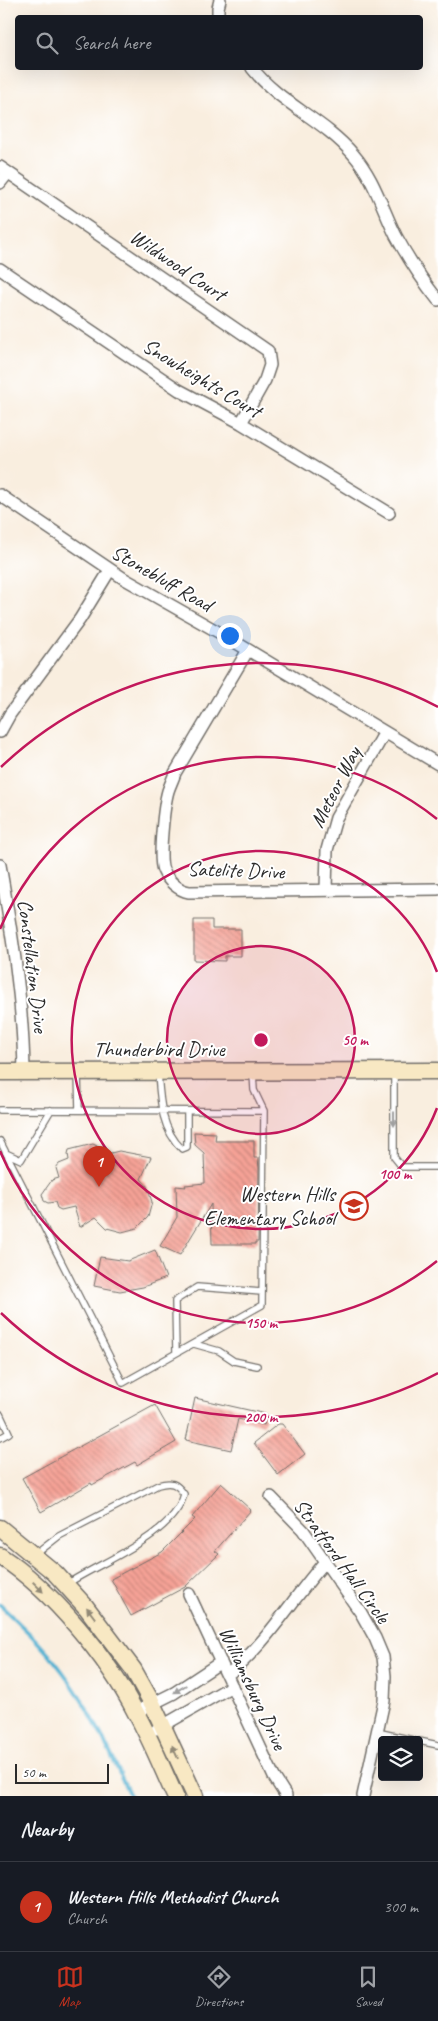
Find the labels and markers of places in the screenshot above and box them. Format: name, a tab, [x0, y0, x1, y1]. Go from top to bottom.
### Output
centre of rings	[252, 1031, 270, 1049]
pin: 1	[83, 1146, 115, 1187]
place label: Western Hills Elementary School	[204, 1181, 338, 1231]
school or university icon: Western Hills Elementary School	[339, 1191, 369, 1221]

